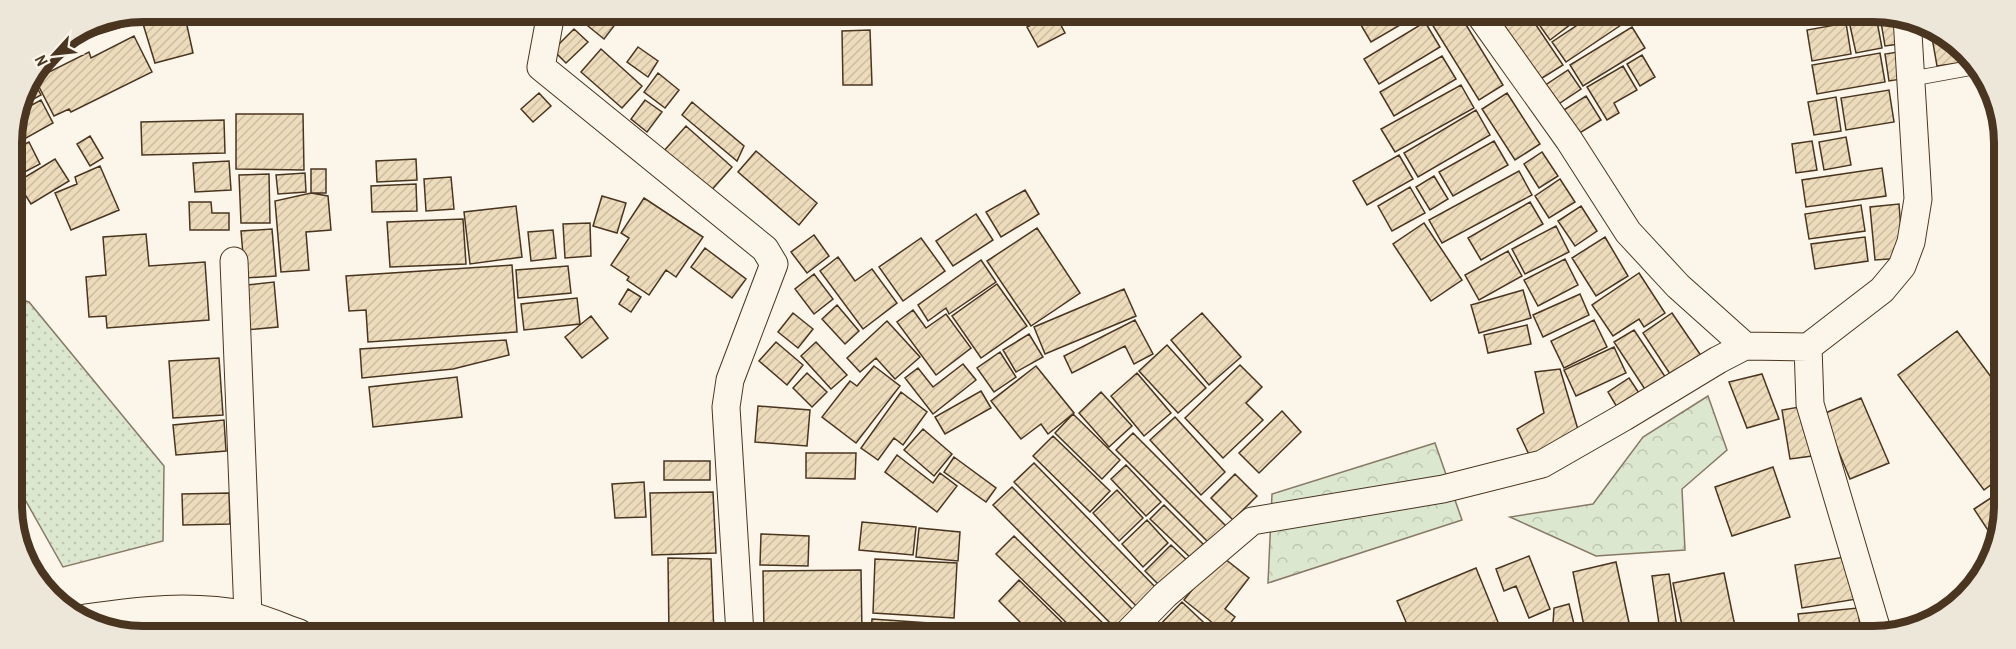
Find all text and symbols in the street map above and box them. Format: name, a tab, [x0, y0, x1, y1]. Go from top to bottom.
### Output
north arrow	[24, 24, 84, 84]
text: N	[29, 52, 53, 70]

